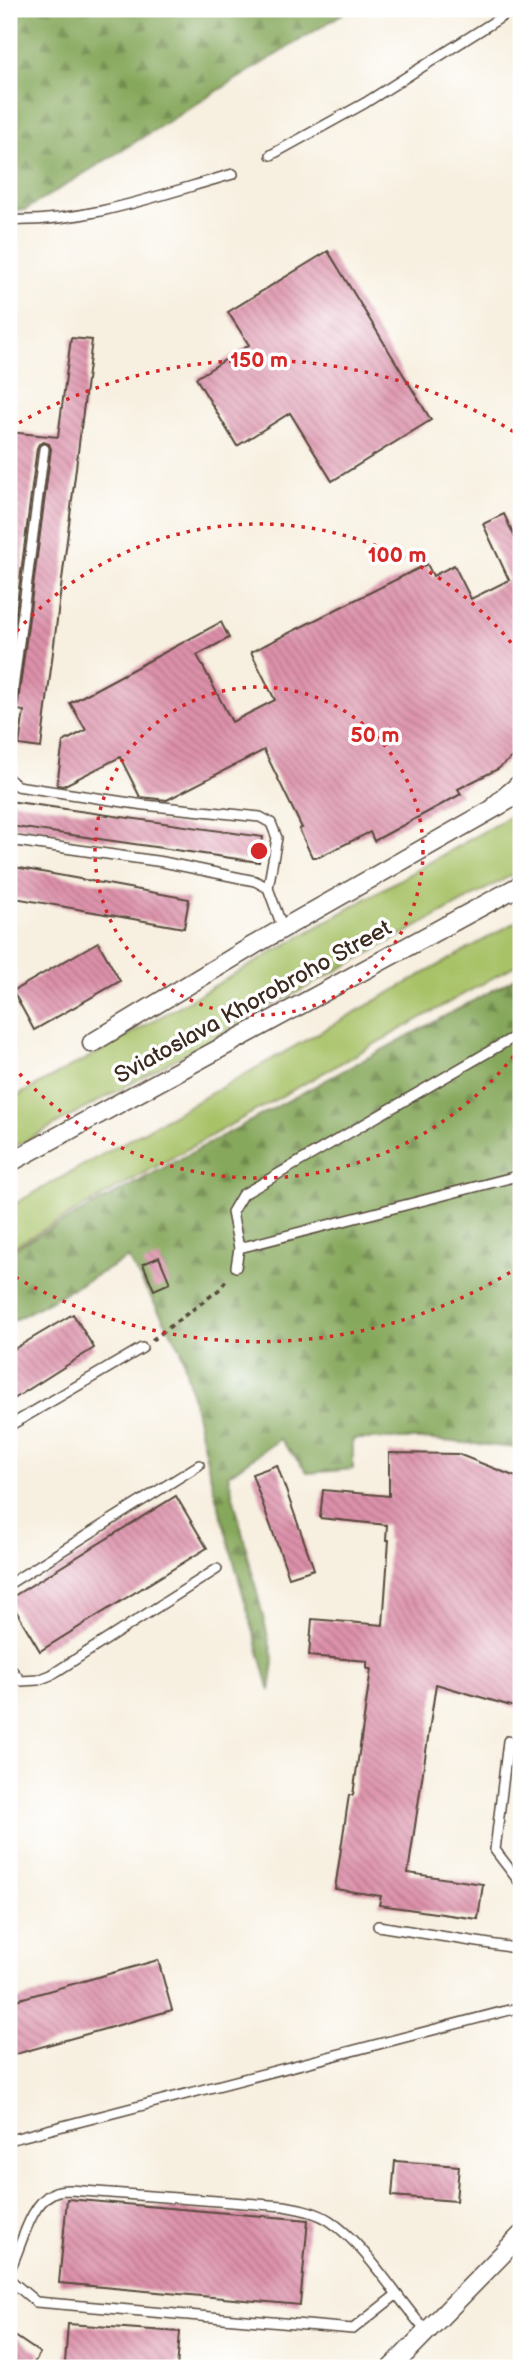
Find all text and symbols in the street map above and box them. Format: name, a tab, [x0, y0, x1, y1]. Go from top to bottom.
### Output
text: 150 m	[230, 348, 288, 373]
text: 100 m	[368, 543, 426, 568]
text: 50 m	[351, 723, 399, 748]
centre of rings	[247, 839, 271, 863]
street label: Sviatoslava Khorobroho Street	[110, 914, 396, 1090]

